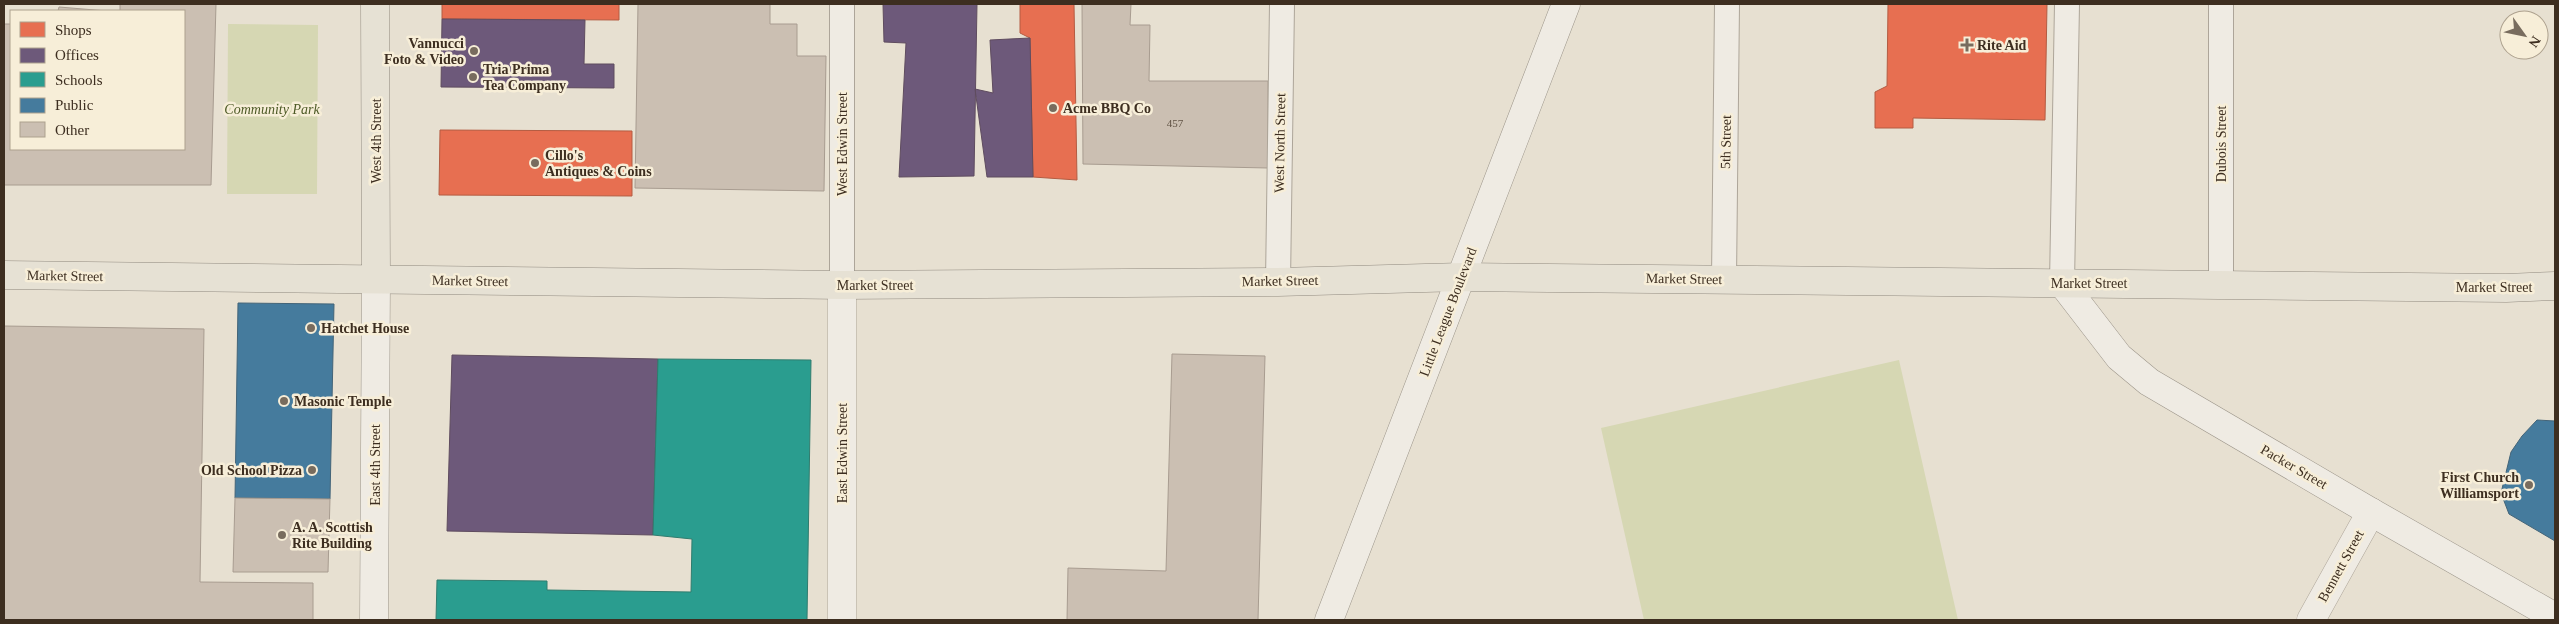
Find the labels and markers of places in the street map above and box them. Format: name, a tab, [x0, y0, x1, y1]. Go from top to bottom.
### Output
place label: Vannucci Foto & Video	[384, 36, 464, 67]
place label: Rite Aid	[1977, 38, 2027, 53]
marker: Rite Aid	[1961, 39, 1973, 51]
marker: Vannucci Foto & Video	[468, 45, 480, 57]
place label: Tria Prima Tea Company	[483, 62, 566, 93]
marker: Tria Prima Tea Company	[467, 71, 479, 83]
place label: Acme BBQ Co	[1063, 101, 1151, 116]
marker: Acme BBQ Co	[1047, 102, 1059, 114]
place label: Cillo's Antiques & Coins	[545, 148, 652, 179]
marker: Cillo's Antiques & Coins	[529, 157, 541, 169]
place label: Hatchet House	[321, 321, 409, 336]
marker: Hatchet House	[305, 322, 317, 334]
place label: Masonic Temple	[294, 394, 392, 409]
marker: Masonic Temple	[278, 395, 290, 407]
place label: Old School Pizza	[201, 463, 302, 478]
marker: Old School Pizza	[306, 464, 318, 476]
place label: First Church Williamsport	[2440, 470, 2519, 501]
marker: First Church Williamsport	[2523, 479, 2535, 491]
place label: A. A. Scottish Rite Building	[292, 520, 373, 551]
marker: A. A. Scottish Rite Building	[276, 529, 288, 541]

